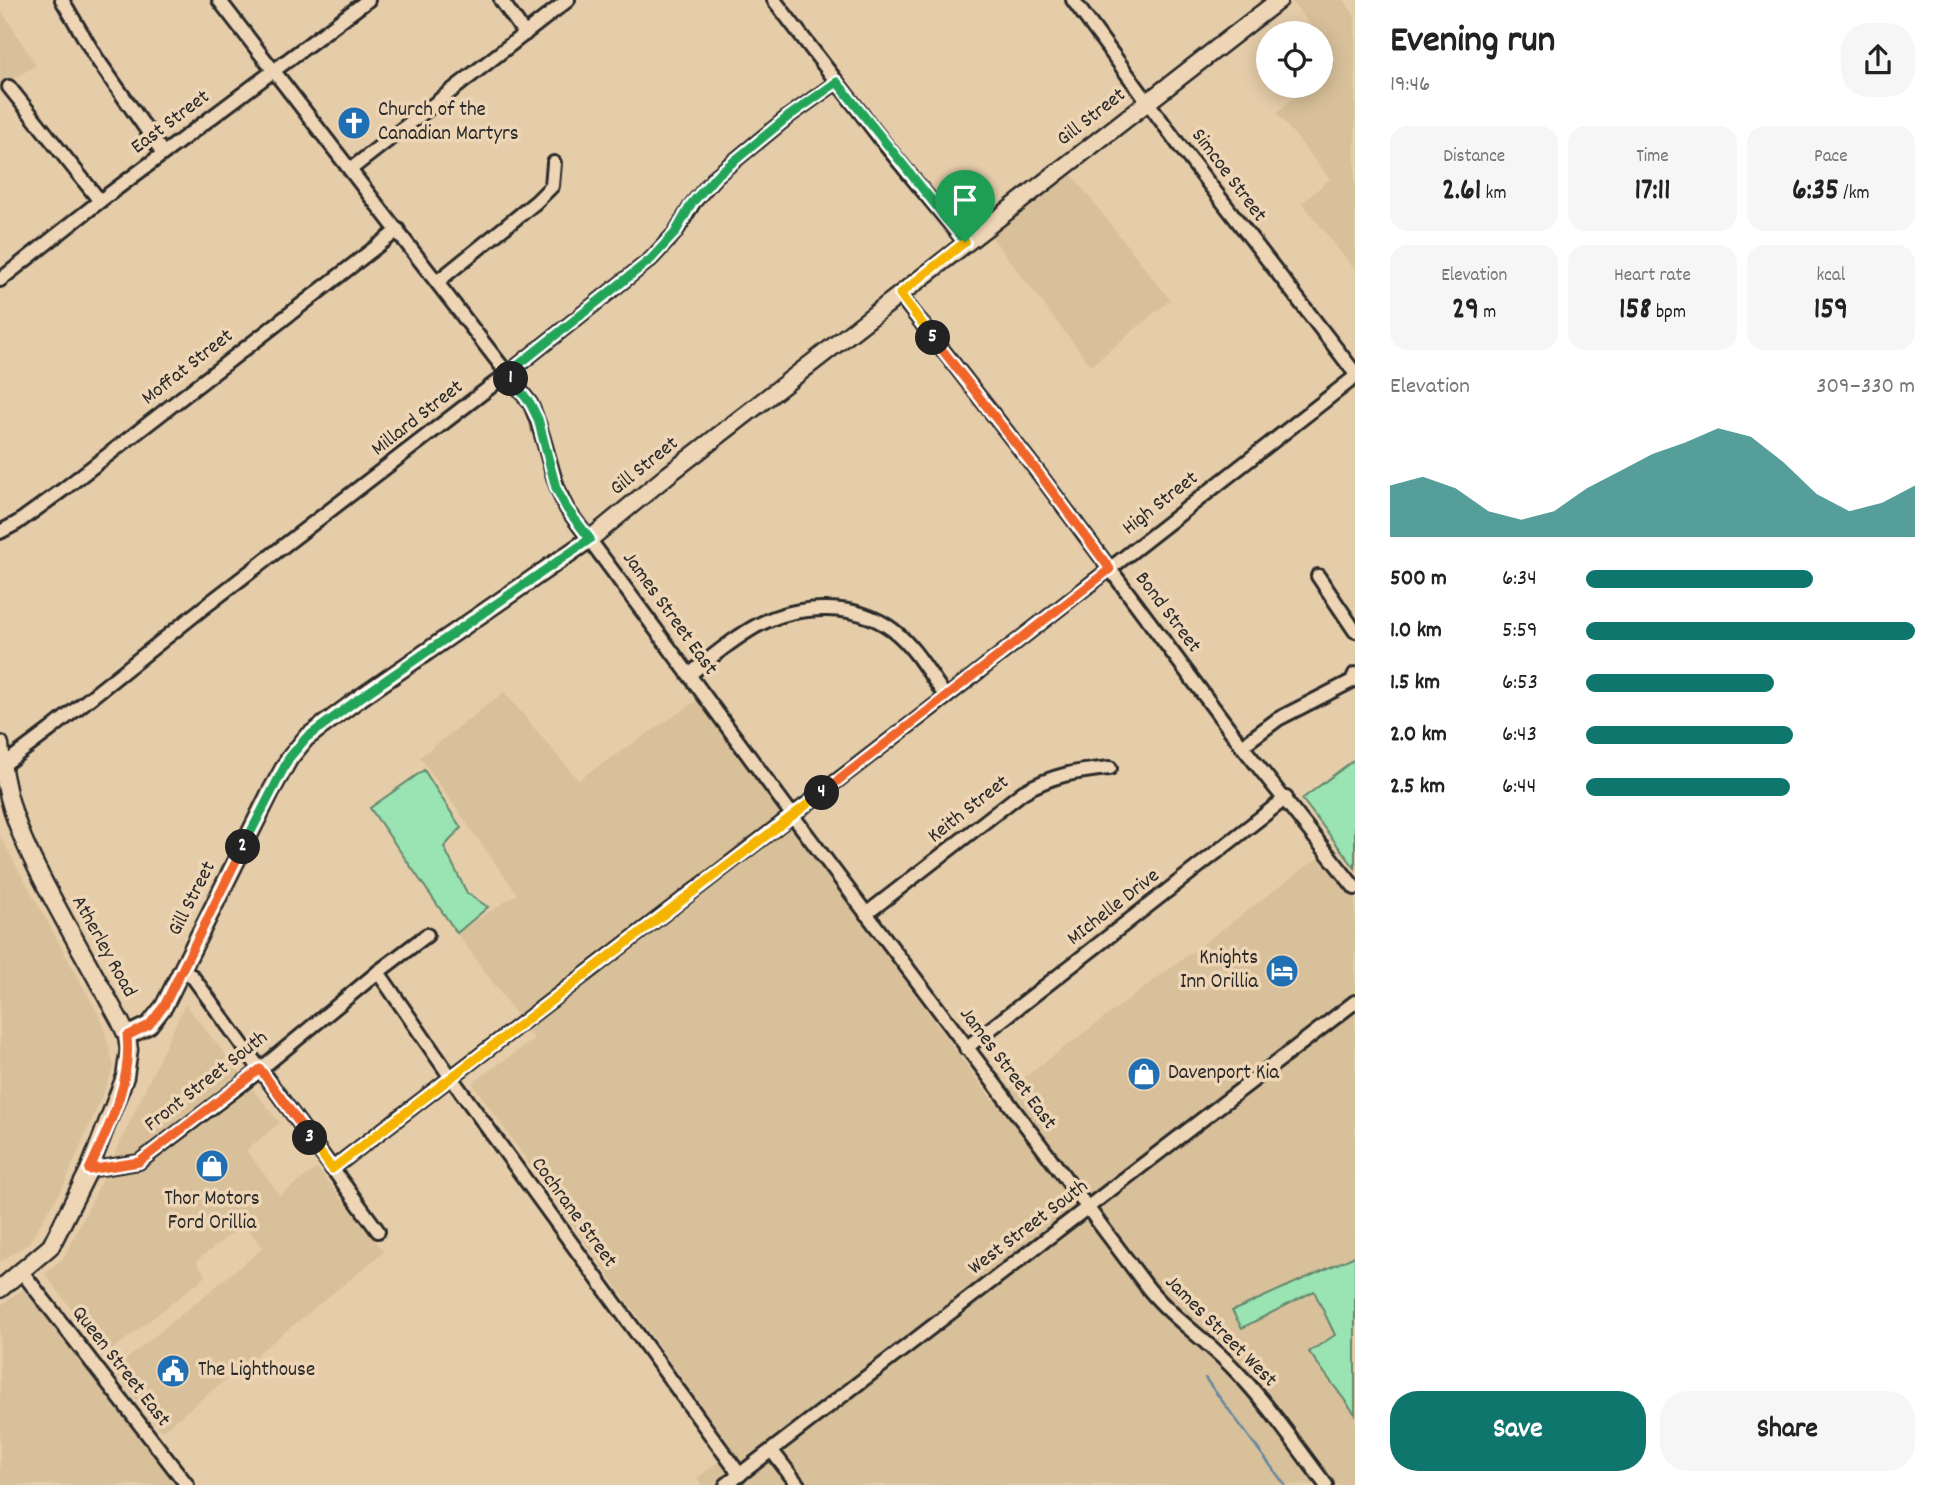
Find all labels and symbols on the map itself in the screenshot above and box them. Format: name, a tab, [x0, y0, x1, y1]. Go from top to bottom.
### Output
street label: Gill Street	[1051, 81, 1133, 155]
street label: East Street	[125, 83, 217, 163]
place label: Church of the Canadian Martyrs	[378, 96, 519, 150]
church icon: Church of the Canadian Martyrs	[335, 104, 373, 142]
street label: Simcoe Street	[1183, 123, 1273, 229]
pin	[935, 170, 995, 242]
pin: 5	[916, 320, 950, 356]
street label: Moffat Street	[136, 322, 240, 413]
pin: 1	[494, 362, 528, 396]
street label: Millard Street	[366, 373, 471, 465]
street label: Gill Street	[604, 430, 686, 504]
street label: High Street	[1117, 465, 1206, 543]
street label: James Street East	[614, 546, 724, 682]
street label: Bond Street	[1127, 566, 1208, 660]
street label: Keith Street	[922, 768, 1016, 851]
pin: 4	[804, 776, 840, 810]
pin: 2	[226, 830, 260, 864]
street label: Gill Street	[161, 856, 225, 942]
street label: MIchelle Drive	[1061, 862, 1167, 954]
street label: Atherley Road	[63, 890, 143, 1004]
place label: Knights Inn Orillia	[1180, 944, 1259, 998]
hotel icon: Knights Inn Orillia	[1263, 952, 1301, 990]
street label: James Street East	[951, 1001, 1063, 1137]
street label: Front Street South	[139, 1024, 275, 1140]
shop icon: Davenport Kia	[1125, 1055, 1163, 1093]
place label: Davenport Kia	[1168, 1059, 1280, 1089]
pin: 3	[292, 1120, 328, 1156]
shop icon: Thor Motors Ford Orillia	[193, 1147, 231, 1185]
street label: Cochrane Street	[523, 1152, 624, 1275]
street label: West Street South	[963, 1173, 1095, 1283]
place label: Thor Motors Ford Orillia	[164, 1185, 260, 1239]
street label: James Street West	[1157, 1269, 1283, 1395]
street label: Queen Street East	[63, 1300, 177, 1434]
public building icon: The Lighthouse	[154, 1352, 192, 1390]
place label: The Lighthouse	[198, 1356, 315, 1386]

